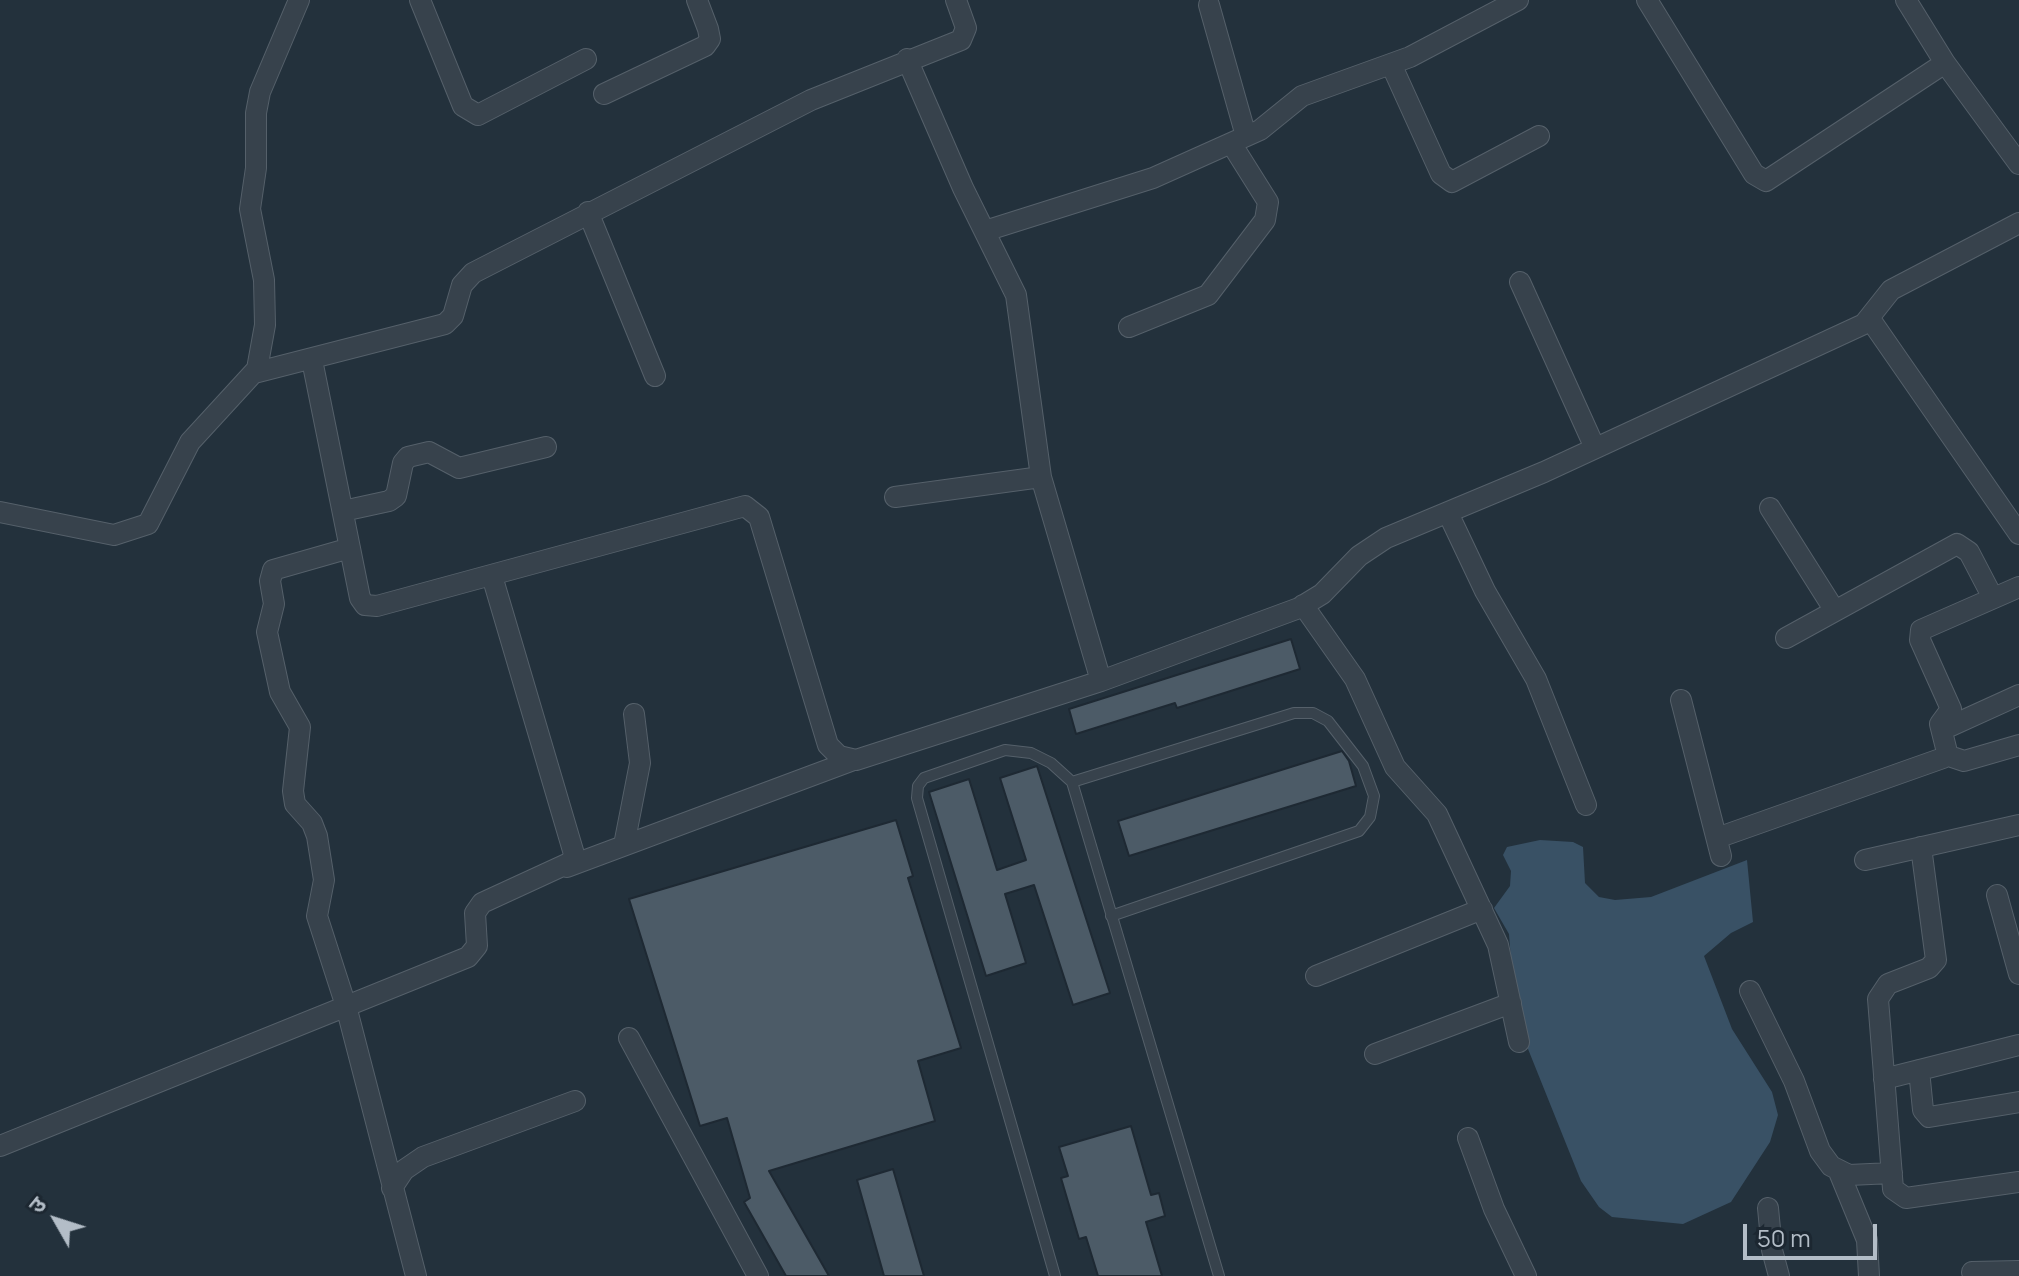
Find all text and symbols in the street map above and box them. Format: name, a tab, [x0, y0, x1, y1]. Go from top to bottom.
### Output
north arrow	[16, 1180, 96, 1260]
text: उ	[22, 1190, 53, 1219]
scale bar	[1747, 1208, 1881, 1258]
text: 50 m	[1757, 1221, 1811, 1254]

